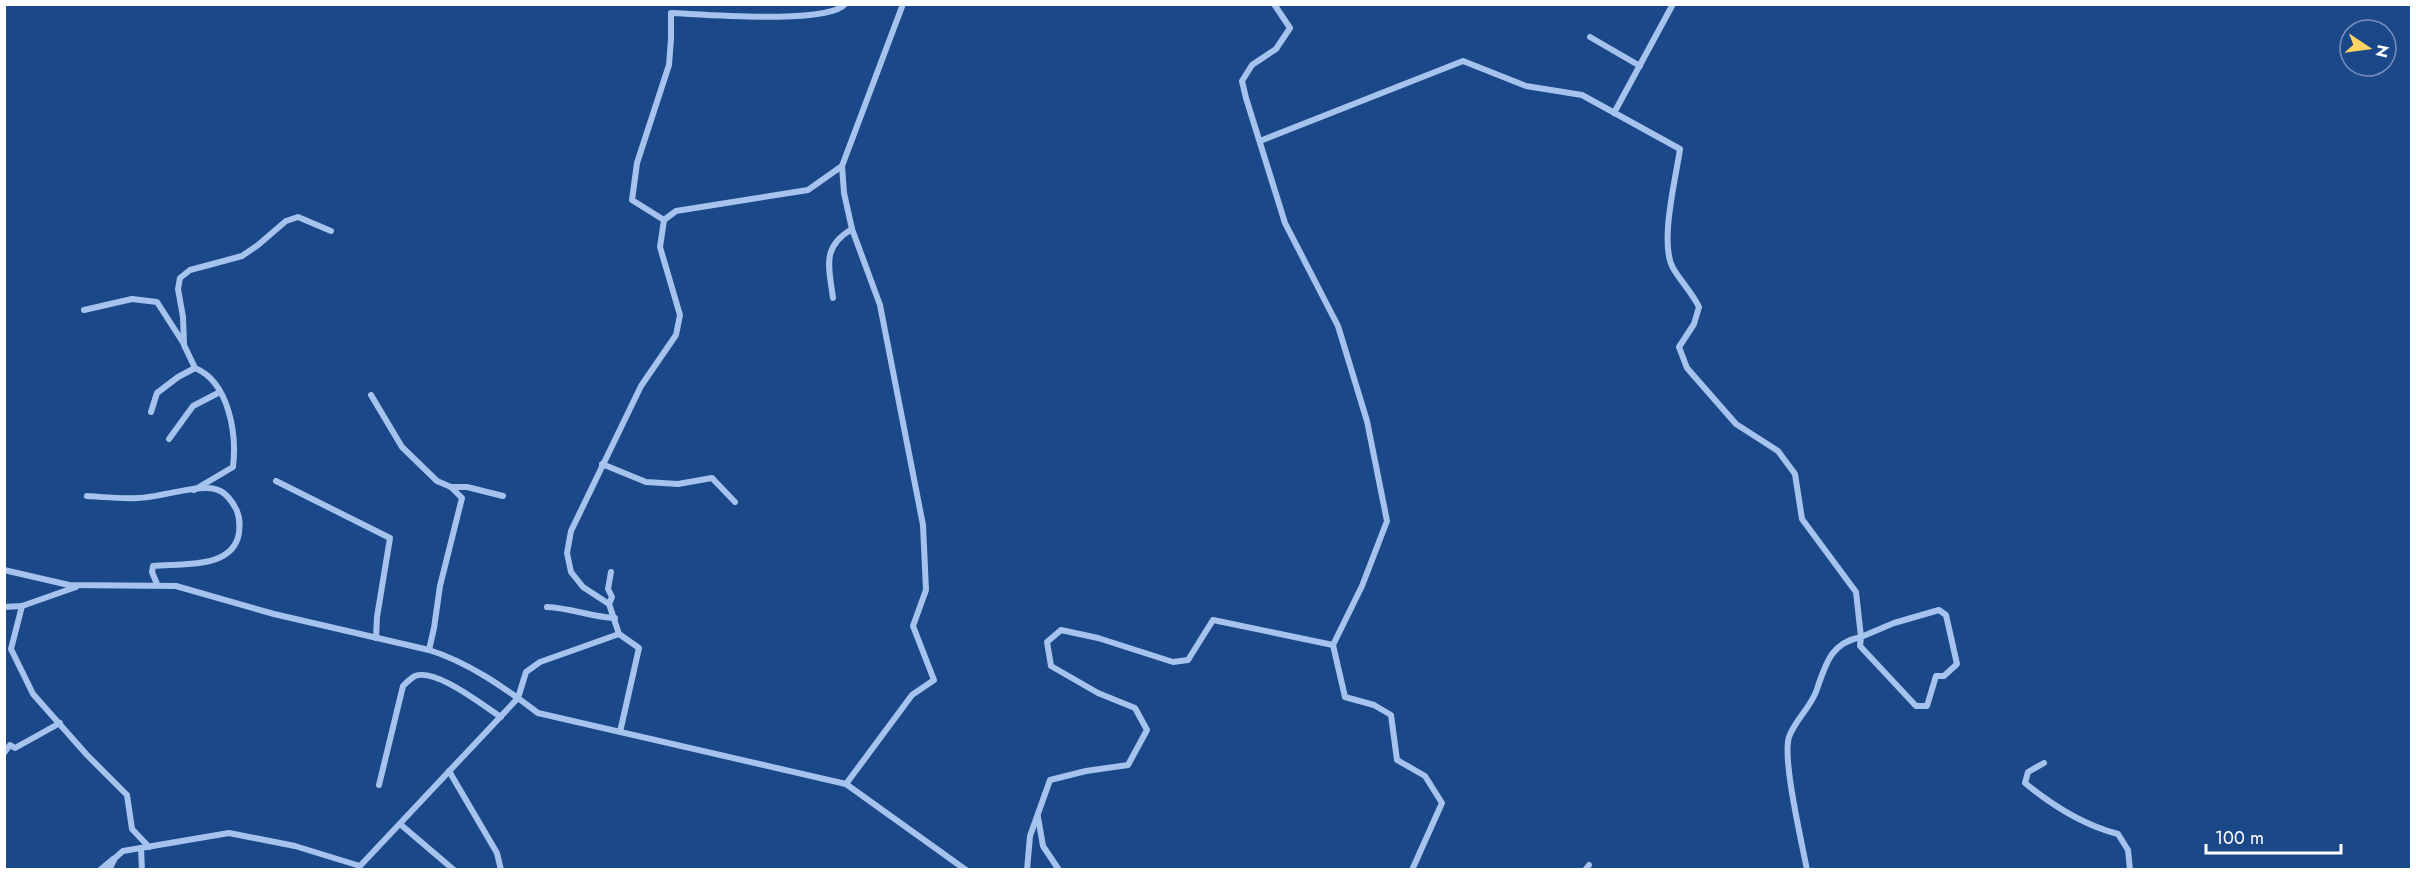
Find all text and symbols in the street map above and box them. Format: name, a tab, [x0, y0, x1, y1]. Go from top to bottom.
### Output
north arrow	[2338, 18, 2398, 78]
text: N	[2369, 42, 2395, 60]
scale bar	[2206, 817, 2341, 855]
text: 100 m	[2215, 825, 2264, 851]

